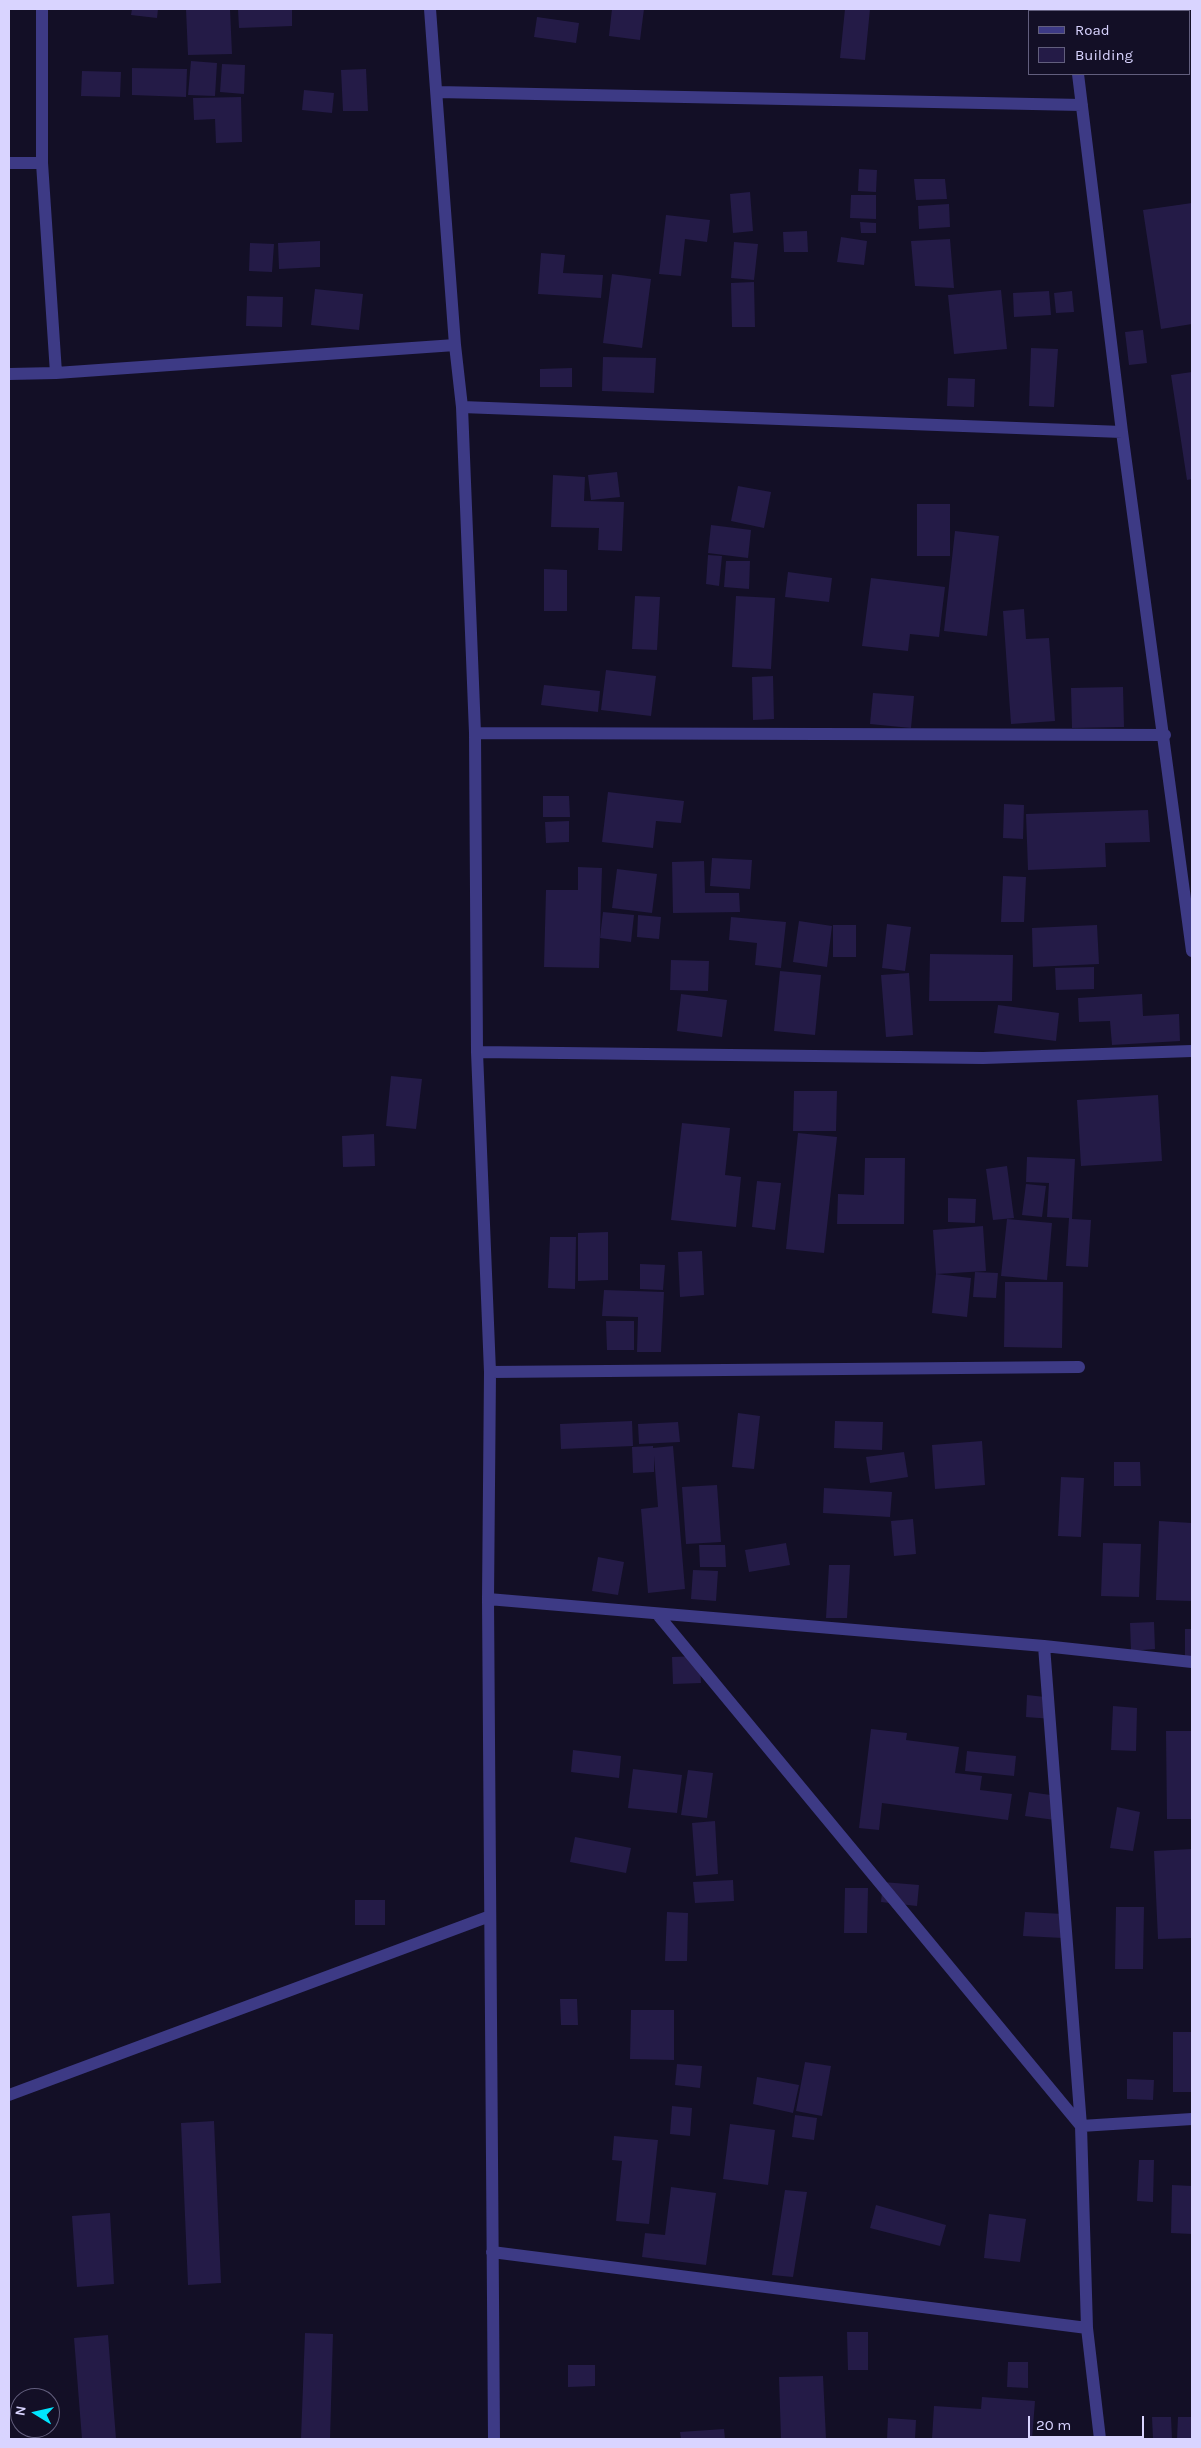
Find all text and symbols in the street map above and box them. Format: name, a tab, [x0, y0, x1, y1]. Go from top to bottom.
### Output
legend	[1028, 10, 1191, 75]
text: Road	[1075, 21, 1110, 39]
text: Building	[1075, 46, 1133, 64]
north arrow	[10, 2388, 60, 2438]
text: N	[11, 2404, 30, 2417]
scale bar	[1031, 2406, 1147, 2438]
text: 20 m	[1036, 2416, 1071, 2434]

